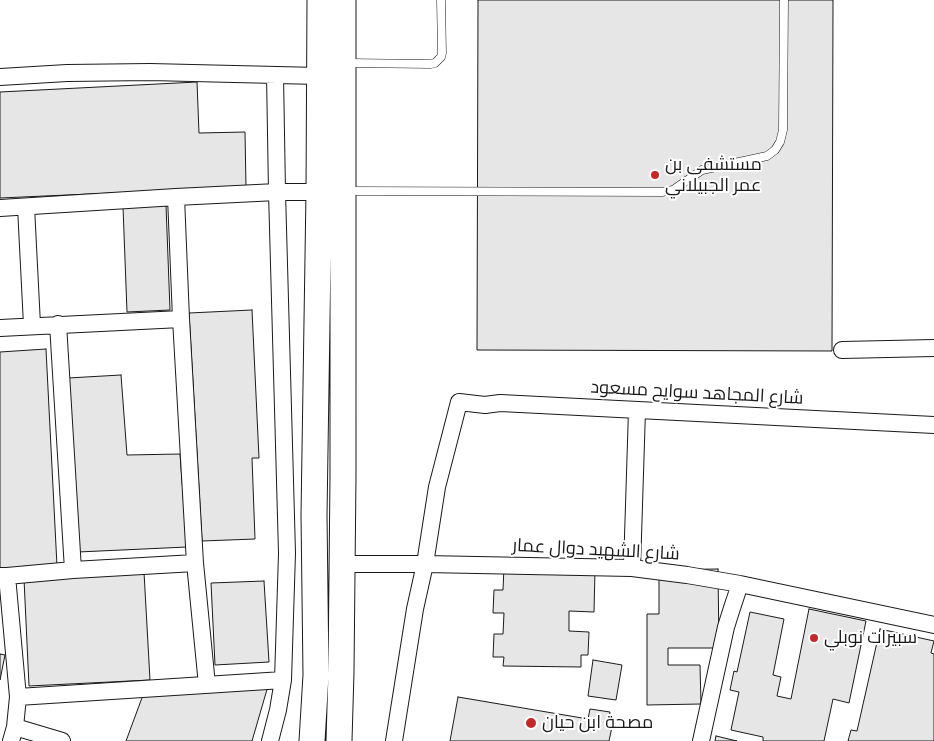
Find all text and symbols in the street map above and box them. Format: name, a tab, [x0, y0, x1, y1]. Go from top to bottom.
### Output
place label: مستشفى بن عمر الجبيلاني	[665, 154, 762, 196]
marker: مستشفى بن عمر الجبيلاني	[649, 169, 661, 181]
street label: شارع المجاهد سوايح مسعود	[590, 377, 804, 409]
street label: شارع الشهيد دوال عمار	[512, 535, 680, 565]
place label: سبيرات نوبلي	[824, 627, 917, 649]
marker: سبيرات نوبلي	[808, 632, 820, 644]
place label: مصحة ابن حيان	[542, 712, 653, 734]
marker: مصحة ابن حيان	[524, 716, 538, 730]

